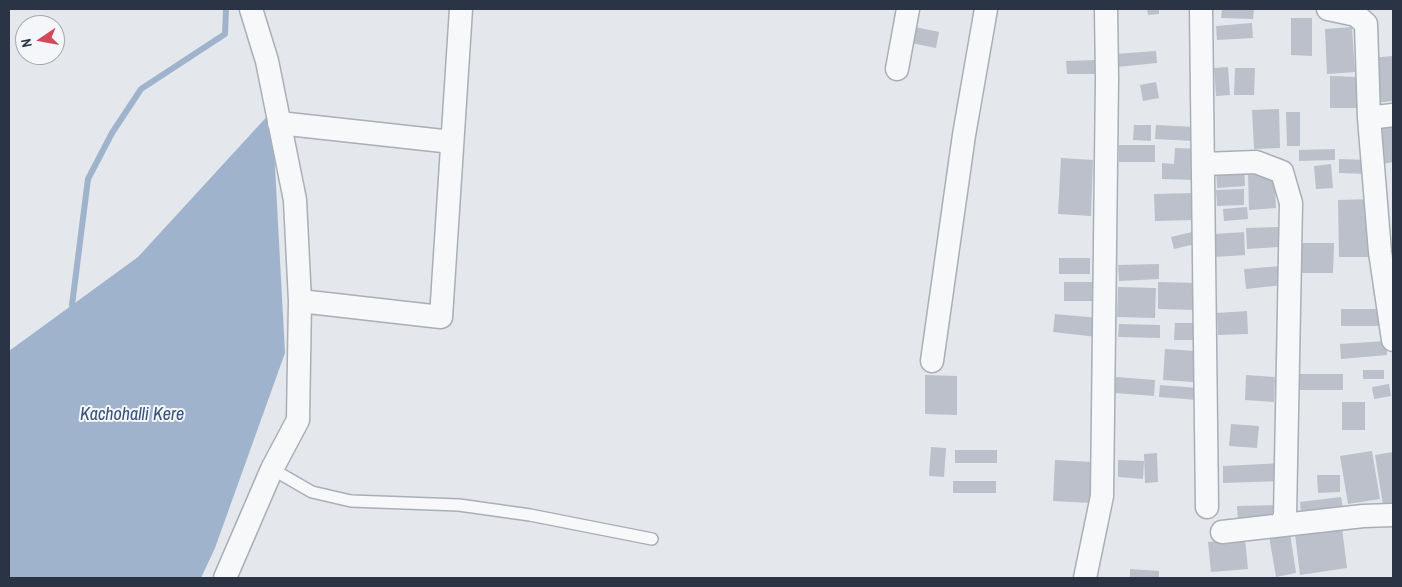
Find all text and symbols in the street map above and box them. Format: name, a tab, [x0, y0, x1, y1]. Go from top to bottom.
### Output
north arrow	[15, 15, 65, 65]
text: N	[17, 37, 36, 49]
water label: Kachohalli Kere	[80, 404, 184, 426]

